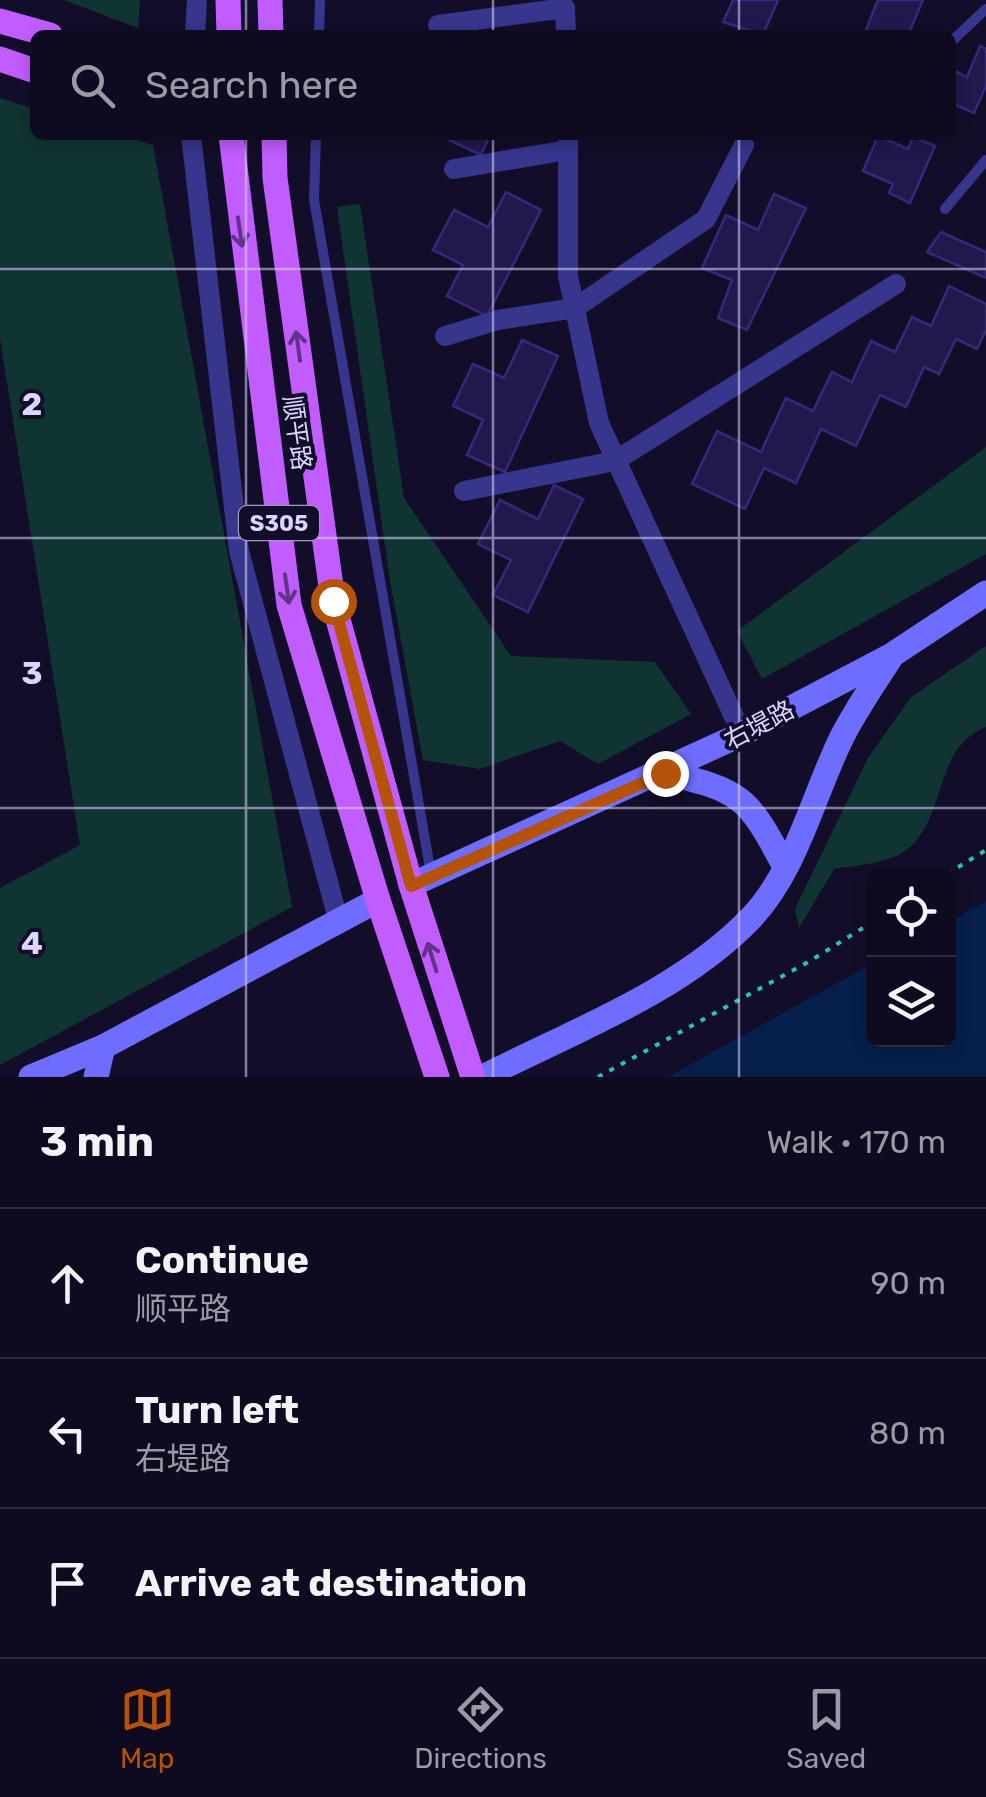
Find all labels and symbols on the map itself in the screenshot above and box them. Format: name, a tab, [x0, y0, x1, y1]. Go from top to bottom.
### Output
one-way arrow	[231, 215, 250, 248]
one-way arrow	[289, 330, 307, 362]
text: 2	[22, 385, 42, 423]
street label: 顺平路	[277, 394, 317, 472]
road number: S305	[239, 506, 319, 540]
one-way arrow	[279, 572, 297, 605]
route start	[311, 579, 357, 625]
text: 3	[21, 654, 43, 692]
street label: 右堤路	[719, 695, 799, 755]
route end	[643, 751, 689, 797]
text: 4	[21, 924, 43, 962]
one-way arrow	[422, 942, 440, 973]

